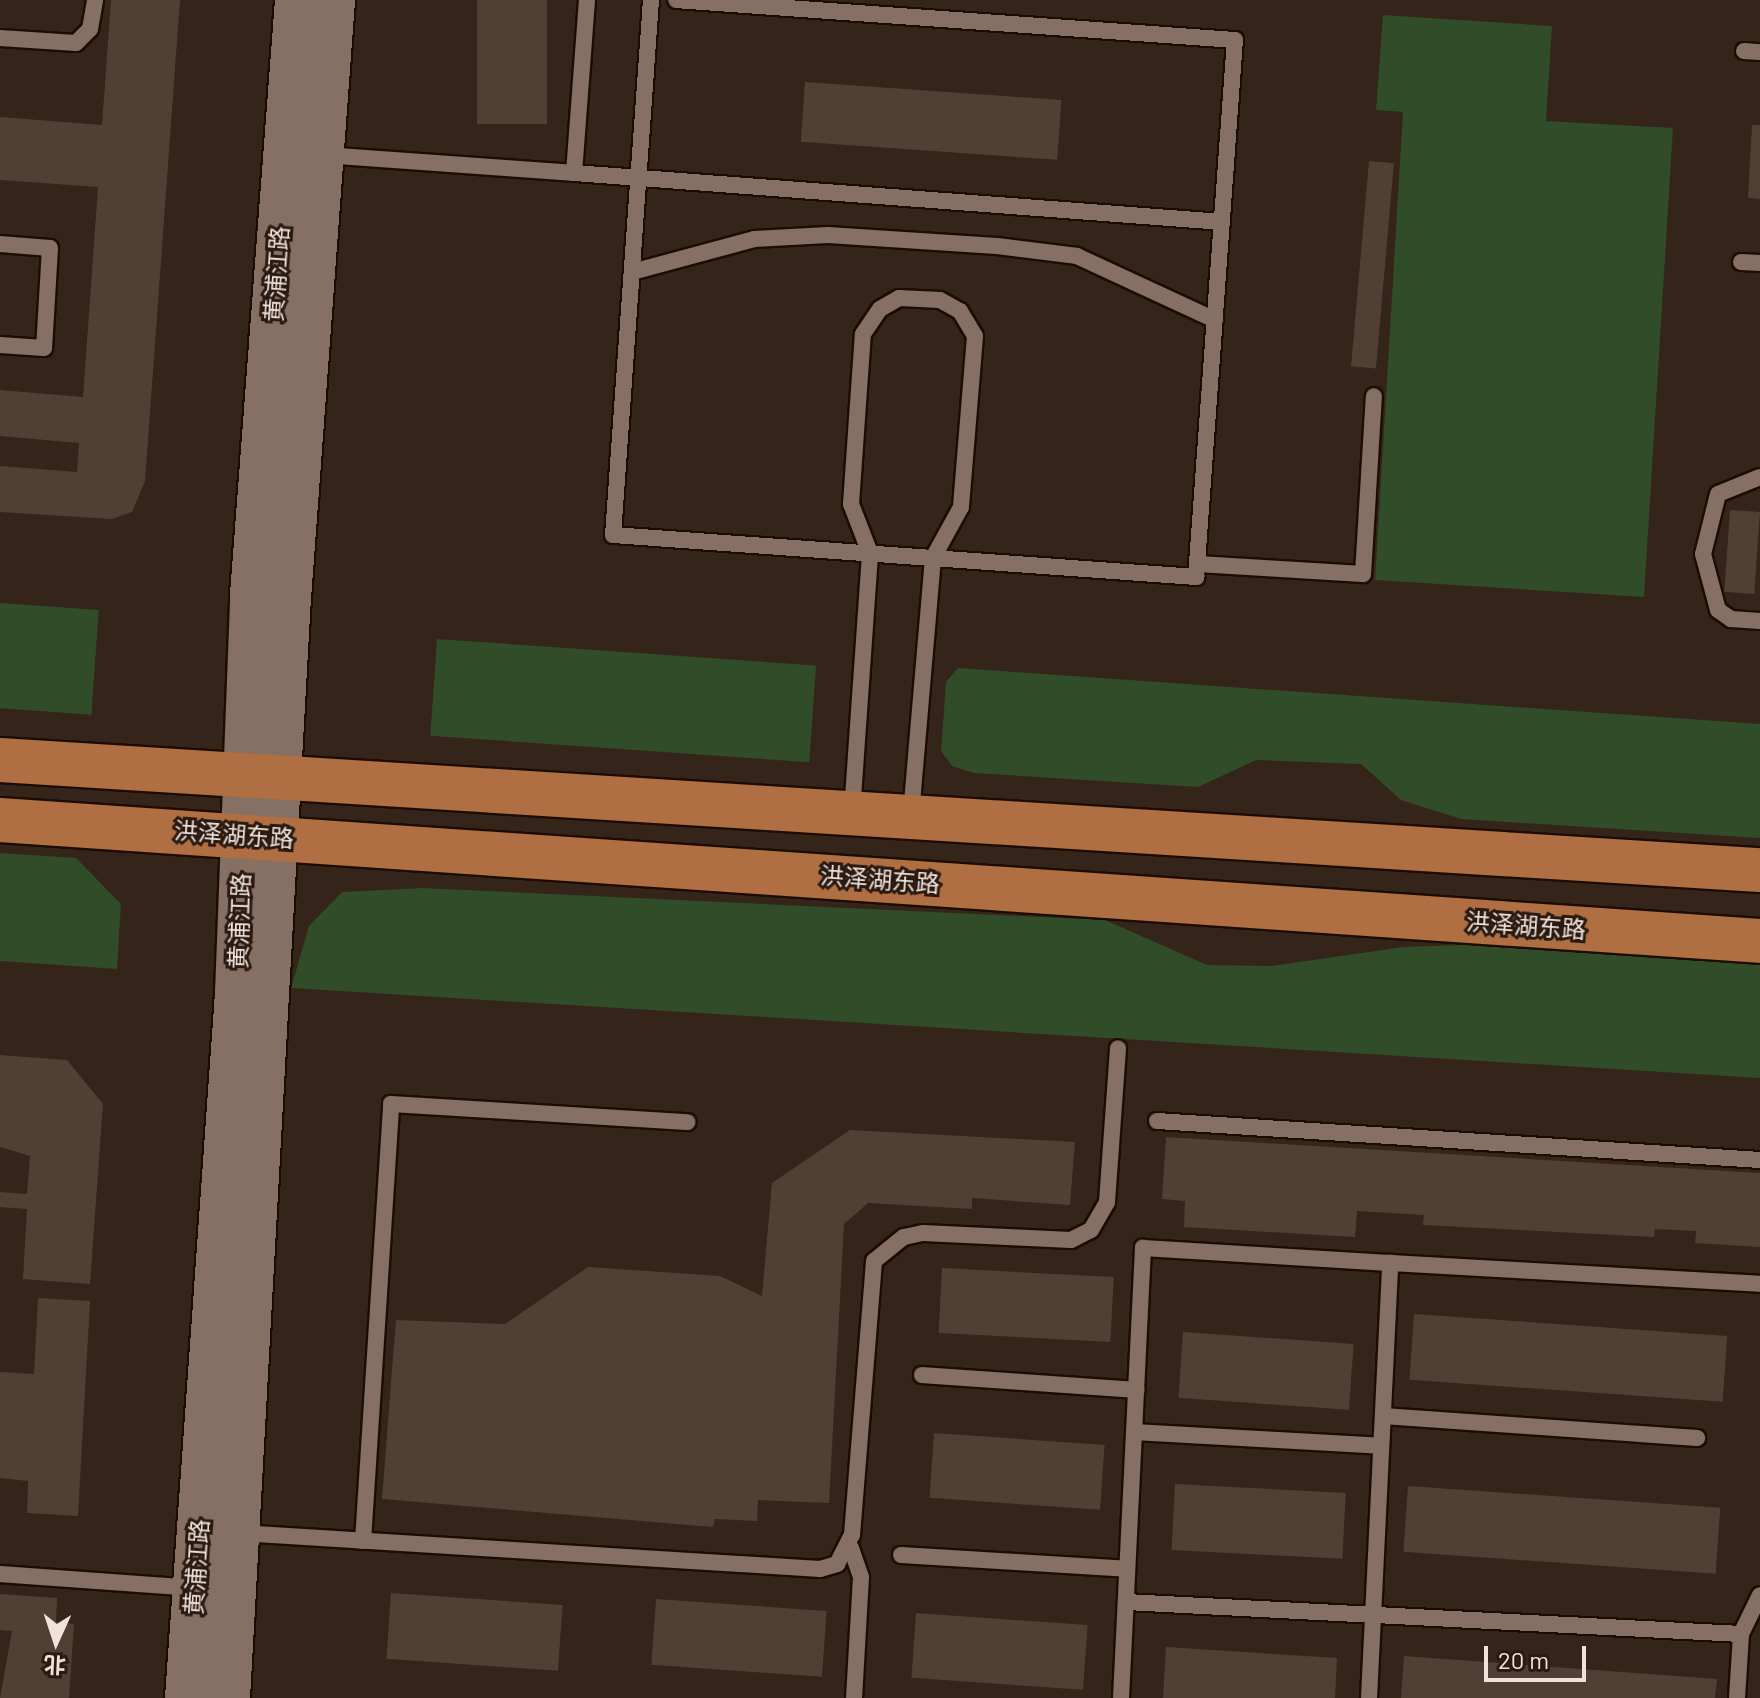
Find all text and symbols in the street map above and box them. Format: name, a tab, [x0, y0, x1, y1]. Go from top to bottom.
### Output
street label: 黄浦江路	[258, 225, 294, 323]
street label: 洪泽湖东路	[173, 815, 295, 853]
street label: 洪泽湖东路	[819, 860, 941, 898]
street label: 黄浦江路	[223, 873, 255, 969]
street label: 洪泽湖东路	[1465, 906, 1587, 944]
street label: 黄浦江路	[178, 1518, 214, 1616]
north arrow	[16, 1602, 96, 1682]
scale bar	[1488, 1630, 1590, 1680]
text: 20 m	[1498, 1645, 1549, 1674]
text: 北	[43, 1652, 66, 1680]

